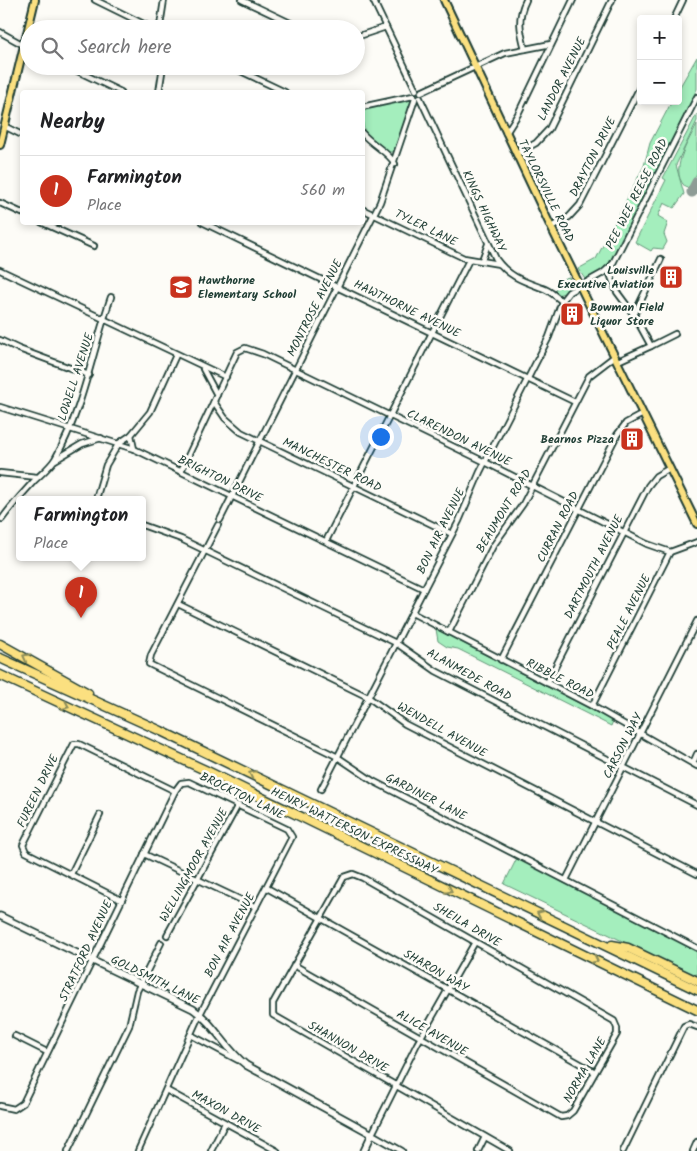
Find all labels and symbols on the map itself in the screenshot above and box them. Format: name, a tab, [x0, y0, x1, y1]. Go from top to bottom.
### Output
street label: LANDOR AVENUE	[533, 33, 592, 124]
street label: DRAYTON DRIVE	[565, 113, 622, 200]
street label: PEE WEE REESE ROAD	[601, 135, 673, 253]
street label: TAYLORSVILLE ROAD	[513, 136, 579, 246]
street label: KINGS HIGHWAY	[457, 167, 512, 256]
street label: TYLER LANE	[391, 205, 461, 252]
street label: MONTROSE AVENUE	[282, 255, 348, 360]
place label: Louisville Executive Aviation	[558, 261, 654, 294]
building icon: Louisville Executive Aviation	[658, 264, 684, 290]
place label: Hawthorne Elementary School	[198, 271, 297, 304]
school or university icon: Hawthorne Elementary School	[168, 274, 194, 300]
street label: HAWTHORNE AVENUE	[350, 275, 464, 344]
place label: Bowman Field Liquor Store	[590, 298, 664, 331]
building icon: Bowman Field Liquor Store	[559, 301, 585, 327]
street label: LOWELL AVENUE	[53, 330, 99, 423]
street label: CLARENDON AVENUE	[403, 404, 515, 472]
your location	[368, 424, 394, 450]
building icon: Bearnos Pizza	[619, 426, 645, 452]
place label: Bearnos Pizza	[540, 430, 614, 449]
street label: MANCHESTER ROAD	[279, 433, 385, 497]
street label: BRIGHTON DRIVE	[174, 450, 267, 508]
street label: BEAUMONT ROAD	[471, 465, 537, 556]
street label: BON AIR AVENUE	[412, 484, 471, 577]
street label: CURRAN ROAD	[532, 488, 584, 566]
street label: DARTMOUTH AVENUE	[559, 511, 629, 622]
street label: PEALE AVENUE	[602, 570, 657, 653]
pin: 1	[65, 577, 97, 618]
street label: ALANMEDE ROAD	[423, 644, 515, 706]
one-way arrow	[22, 654, 31, 664]
street label: RIBBLE ROAD	[523, 654, 597, 704]
street label: WENDELL AVENUE	[394, 697, 491, 763]
one-way arrow	[61, 700, 70, 711]
street label: CARSON WAY	[598, 709, 648, 782]
street label: FUREEN DRIVE	[12, 750, 64, 831]
street label: BROCKTON LANE	[196, 767, 288, 825]
street label: GARDINER LANE	[382, 768, 471, 826]
one-way arrow	[248, 770, 257, 781]
street label: HENRY WATTERSON EXPRESSWAY	[267, 782, 442, 880]
street label: WELLINGMOOR AVENUE	[155, 804, 234, 925]
one-way arrow	[444, 883, 453, 894]
street label: BON AIR AVENUE	[200, 888, 261, 981]
street label: STRATFORD AVENUE	[54, 896, 118, 1005]
street label: SHEILA DRIVE	[429, 898, 505, 953]
one-way arrow	[536, 910, 545, 921]
street label: SHARON WAY	[400, 945, 473, 998]
street label: GOLDSMITH LANE	[107, 950, 204, 1010]
one-way arrow	[590, 954, 599, 965]
street label: ALICE AVENUE	[393, 1005, 472, 1062]
street label: SHANNON DRIVE	[304, 1016, 393, 1078]
street label: NORMA LANE	[559, 1033, 612, 1106]
street label: MAXON DRIVE	[188, 1085, 265, 1139]

